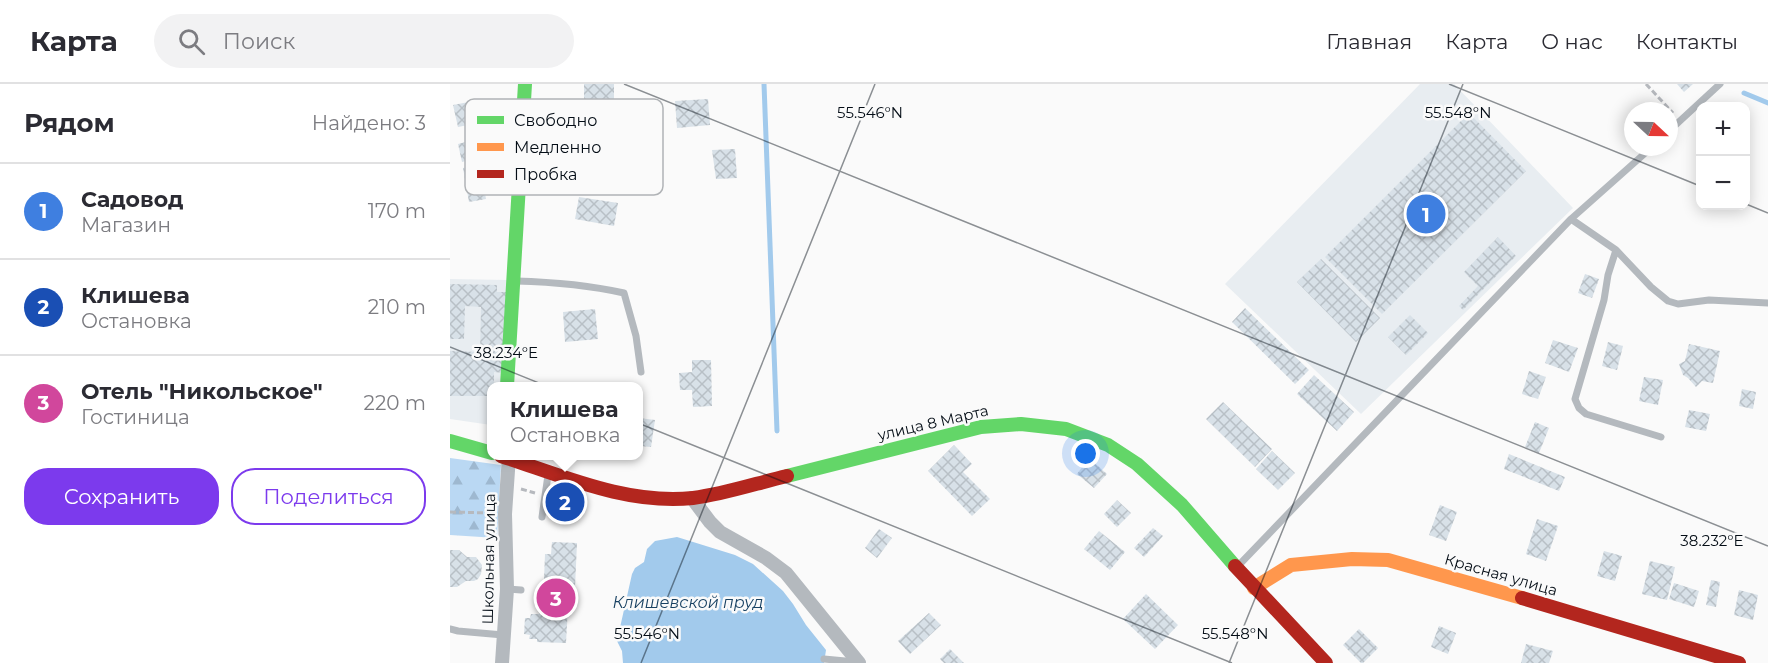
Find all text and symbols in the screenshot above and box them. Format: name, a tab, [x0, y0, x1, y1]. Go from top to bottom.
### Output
search box	[154, 14, 574, 68]
text: Карта	[30, 24, 118, 58]
icon: search	[175, 25, 208, 58]
text: Поиск	[223, 28, 295, 55]
text: Главная	[1326, 29, 1412, 54]
text: Карта	[1445, 29, 1508, 54]
text: О нас	[1541, 29, 1603, 54]
text: Контакты	[1636, 29, 1738, 54]
legend	[465, 99, 663, 195]
north arrow	[1624, 102, 1678, 156]
map controls	[1696, 102, 1750, 210]
button: +	[1696, 102, 1750, 156]
text: 55.546°N	[837, 103, 903, 122]
text: 55.548°N	[1425, 103, 1491, 122]
text: Рядом	[24, 107, 115, 139]
text: Найдено: 3	[312, 111, 426, 135]
text: Свободно	[514, 111, 597, 130]
text: Медленно	[514, 138, 601, 157]
button: −	[1696, 156, 1750, 210]
text: Пробка	[514, 165, 577, 184]
text: Садовод	[81, 186, 183, 213]
pin: 1	[1406, 192, 1446, 236]
text: 1	[40, 199, 47, 223]
text: 170 m	[368, 199, 426, 223]
text: Магазин	[81, 213, 171, 237]
text: Клишева	[81, 282, 190, 309]
text: 2	[38, 295, 49, 319]
text: 210 m	[368, 295, 426, 319]
text: Остановка	[81, 309, 192, 333]
text: 38.234°E	[474, 343, 538, 362]
text: Отель "Никольское"	[81, 378, 323, 405]
popup	[487, 382, 643, 460]
text: 3	[38, 391, 49, 415]
text: 220 m	[364, 391, 426, 415]
text: Клишева	[510, 396, 618, 423]
street label: улица 8 Марта	[875, 401, 990, 445]
text: Гостиница	[81, 405, 190, 429]
text: Остановка	[510, 423, 620, 447]
your location	[1071, 439, 1100, 468]
button: Сохранить	[24, 468, 219, 525]
button: Поделиться	[231, 468, 426, 525]
pin: 2	[546, 480, 584, 524]
street label: Школьная улица	[478, 493, 499, 625]
text: 38.232°E	[1680, 531, 1744, 550]
street label: Красная улица	[1443, 549, 1560, 600]
pin: 3	[536, 576, 576, 620]
water label: Клишевской пруд	[613, 593, 763, 612]
text: 55.546°N	[614, 624, 680, 643]
text: 55.548°N	[1202, 624, 1268, 643]

